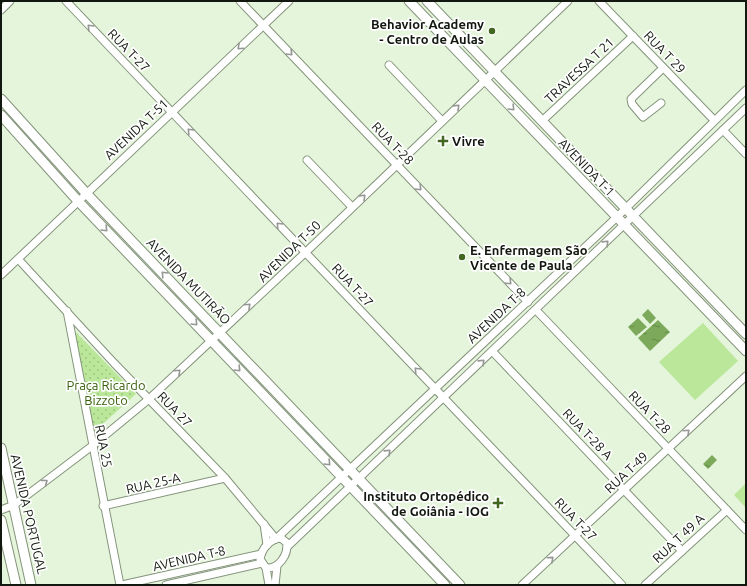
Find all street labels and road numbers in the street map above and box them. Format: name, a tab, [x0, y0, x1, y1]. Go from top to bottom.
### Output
street label: RUA T-27	[105, 26, 153, 74]
street label: RUA T 29	[641, 28, 689, 76]
street label: TRAVESSA T 21	[542, 35, 616, 105]
street label: AVENIDA T-51	[101, 96, 171, 162]
street label: RUA T-28	[369, 119, 417, 167]
street label: AVENIDA T-1	[556, 135, 618, 199]
street label: AVENIDA T-50	[255, 218, 323, 284]
street label: AVENIDA MUTIRÃO	[144, 235, 234, 327]
street label: RUA T-27	[330, 261, 376, 309]
street label: AVENIDA T-8	[464, 285, 528, 345]
street label: RUA T-28	[626, 388, 674, 436]
street label: RUA 27	[155, 389, 195, 429]
street label: RUA T-28 A	[560, 406, 616, 463]
street label: RUA 25	[93, 424, 115, 468]
street label: RUA T-49	[602, 449, 650, 495]
street label: AVENIDA PORTUGAL	[8, 453, 50, 575]
street label: RUA 25-A	[125, 470, 182, 496]
street label: RUA T-27	[552, 495, 600, 543]
street label: RUA T 49 A	[650, 510, 707, 565]
street label: AVENIDA T-8	[151, 543, 227, 573]

